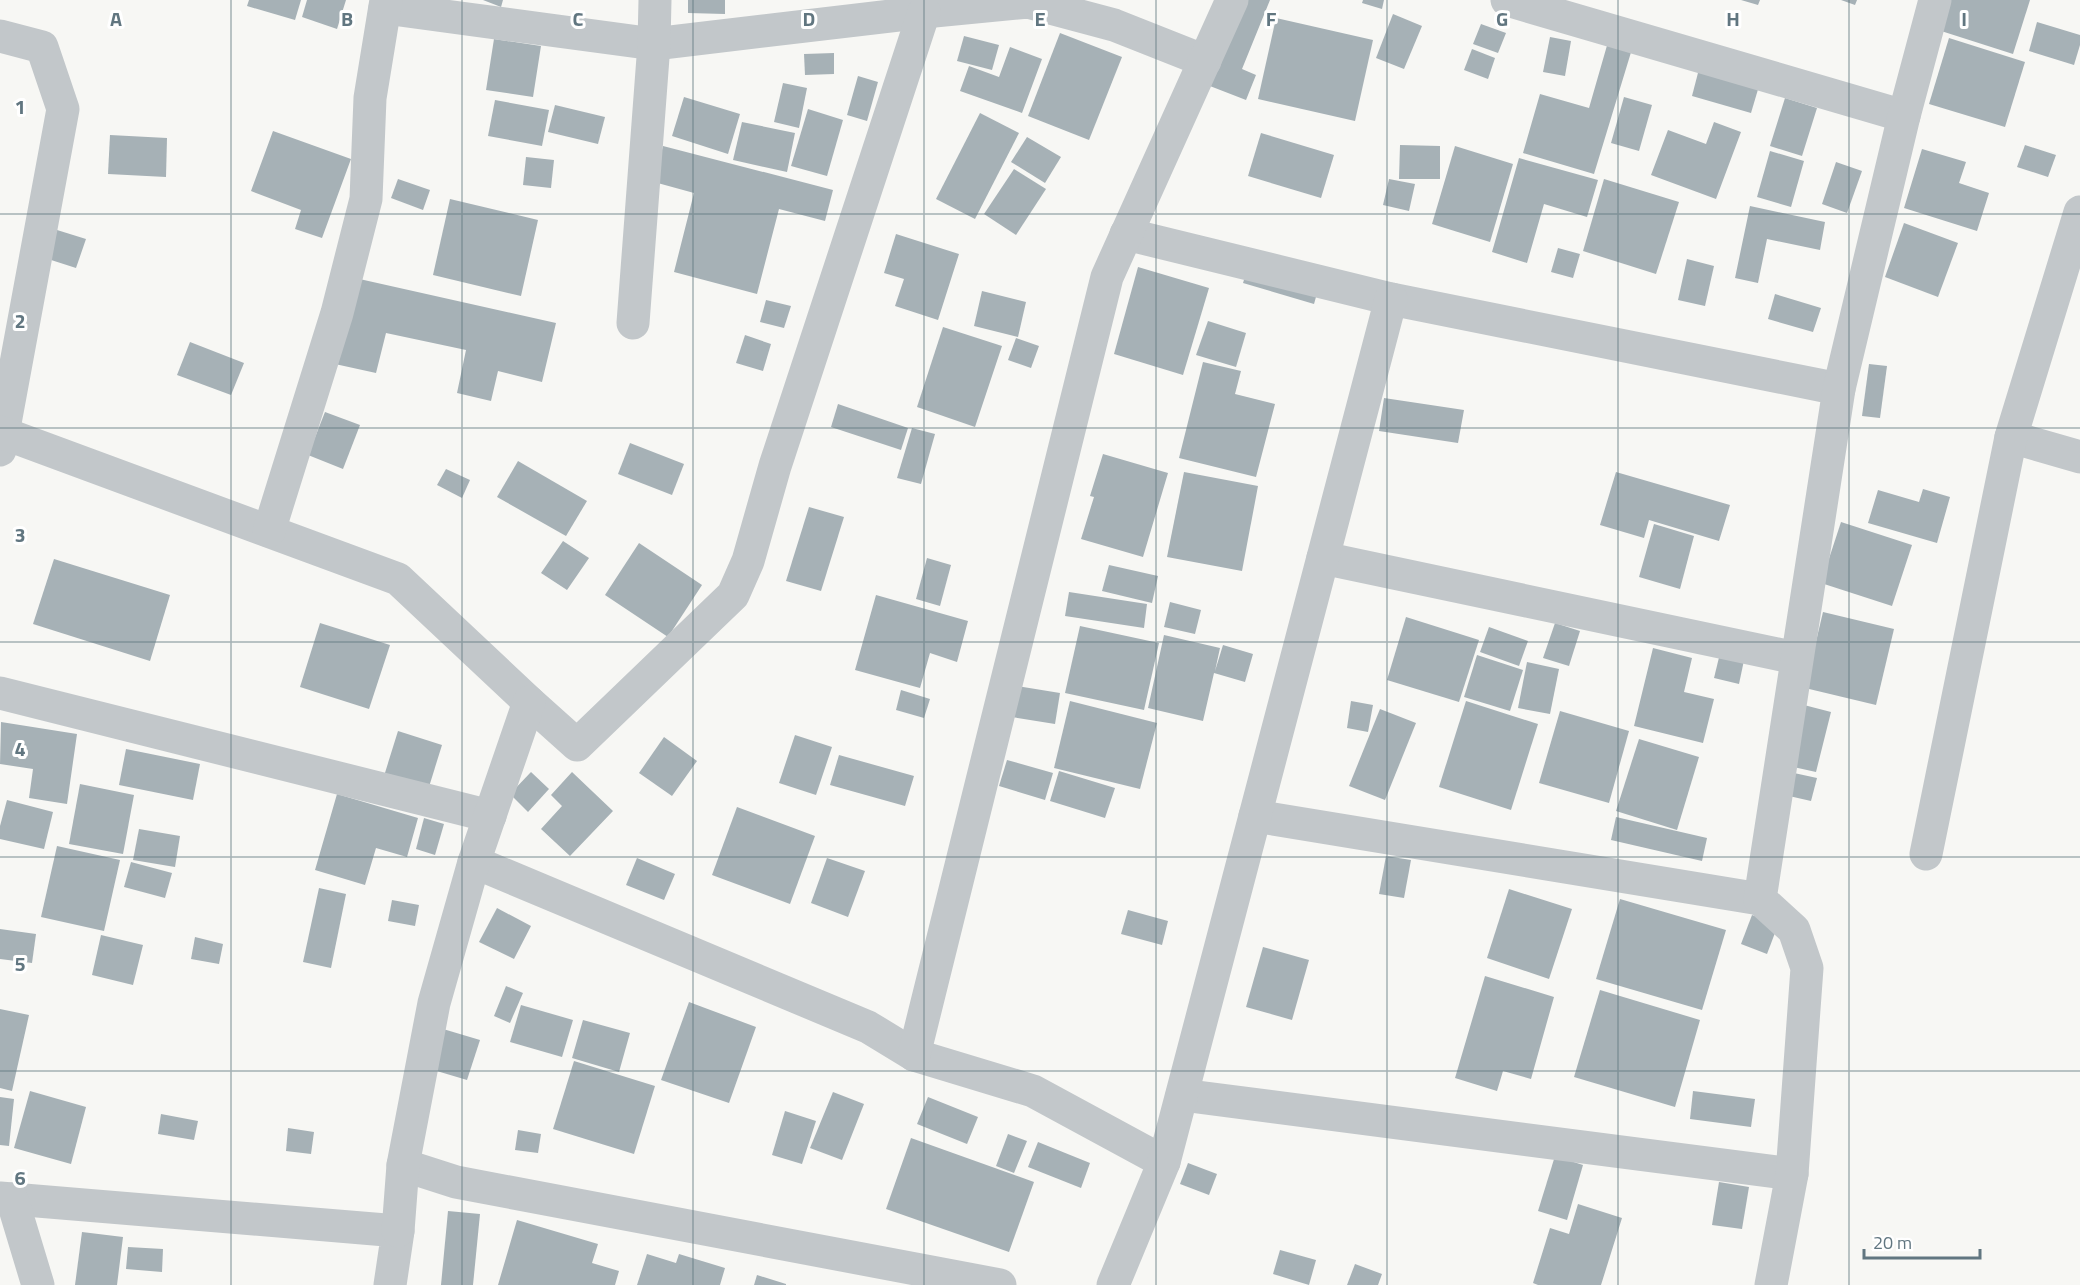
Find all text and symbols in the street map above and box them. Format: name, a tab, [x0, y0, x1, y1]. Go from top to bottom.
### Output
text: A	[110, 3, 122, 34]
text: B	[341, 3, 353, 34]
text: C	[573, 3, 584, 34]
text: D	[803, 3, 815, 34]
text: E	[1034, 3, 1046, 34]
text: F	[1266, 3, 1277, 34]
text: G	[1496, 3, 1508, 34]
text: H	[1726, 3, 1740, 34]
text: I	[1961, 3, 1967, 34]
text: 1	[14, 91, 26, 122]
text: 2	[14, 305, 26, 336]
text: 3	[14, 519, 26, 550]
text: 4	[14, 733, 26, 764]
text: 5	[14, 948, 26, 979]
text: 6	[14, 1162, 26, 1193]
scale bar	[1864, 1222, 1980, 1260]
text: 20 m	[1873, 1229, 1912, 1256]

